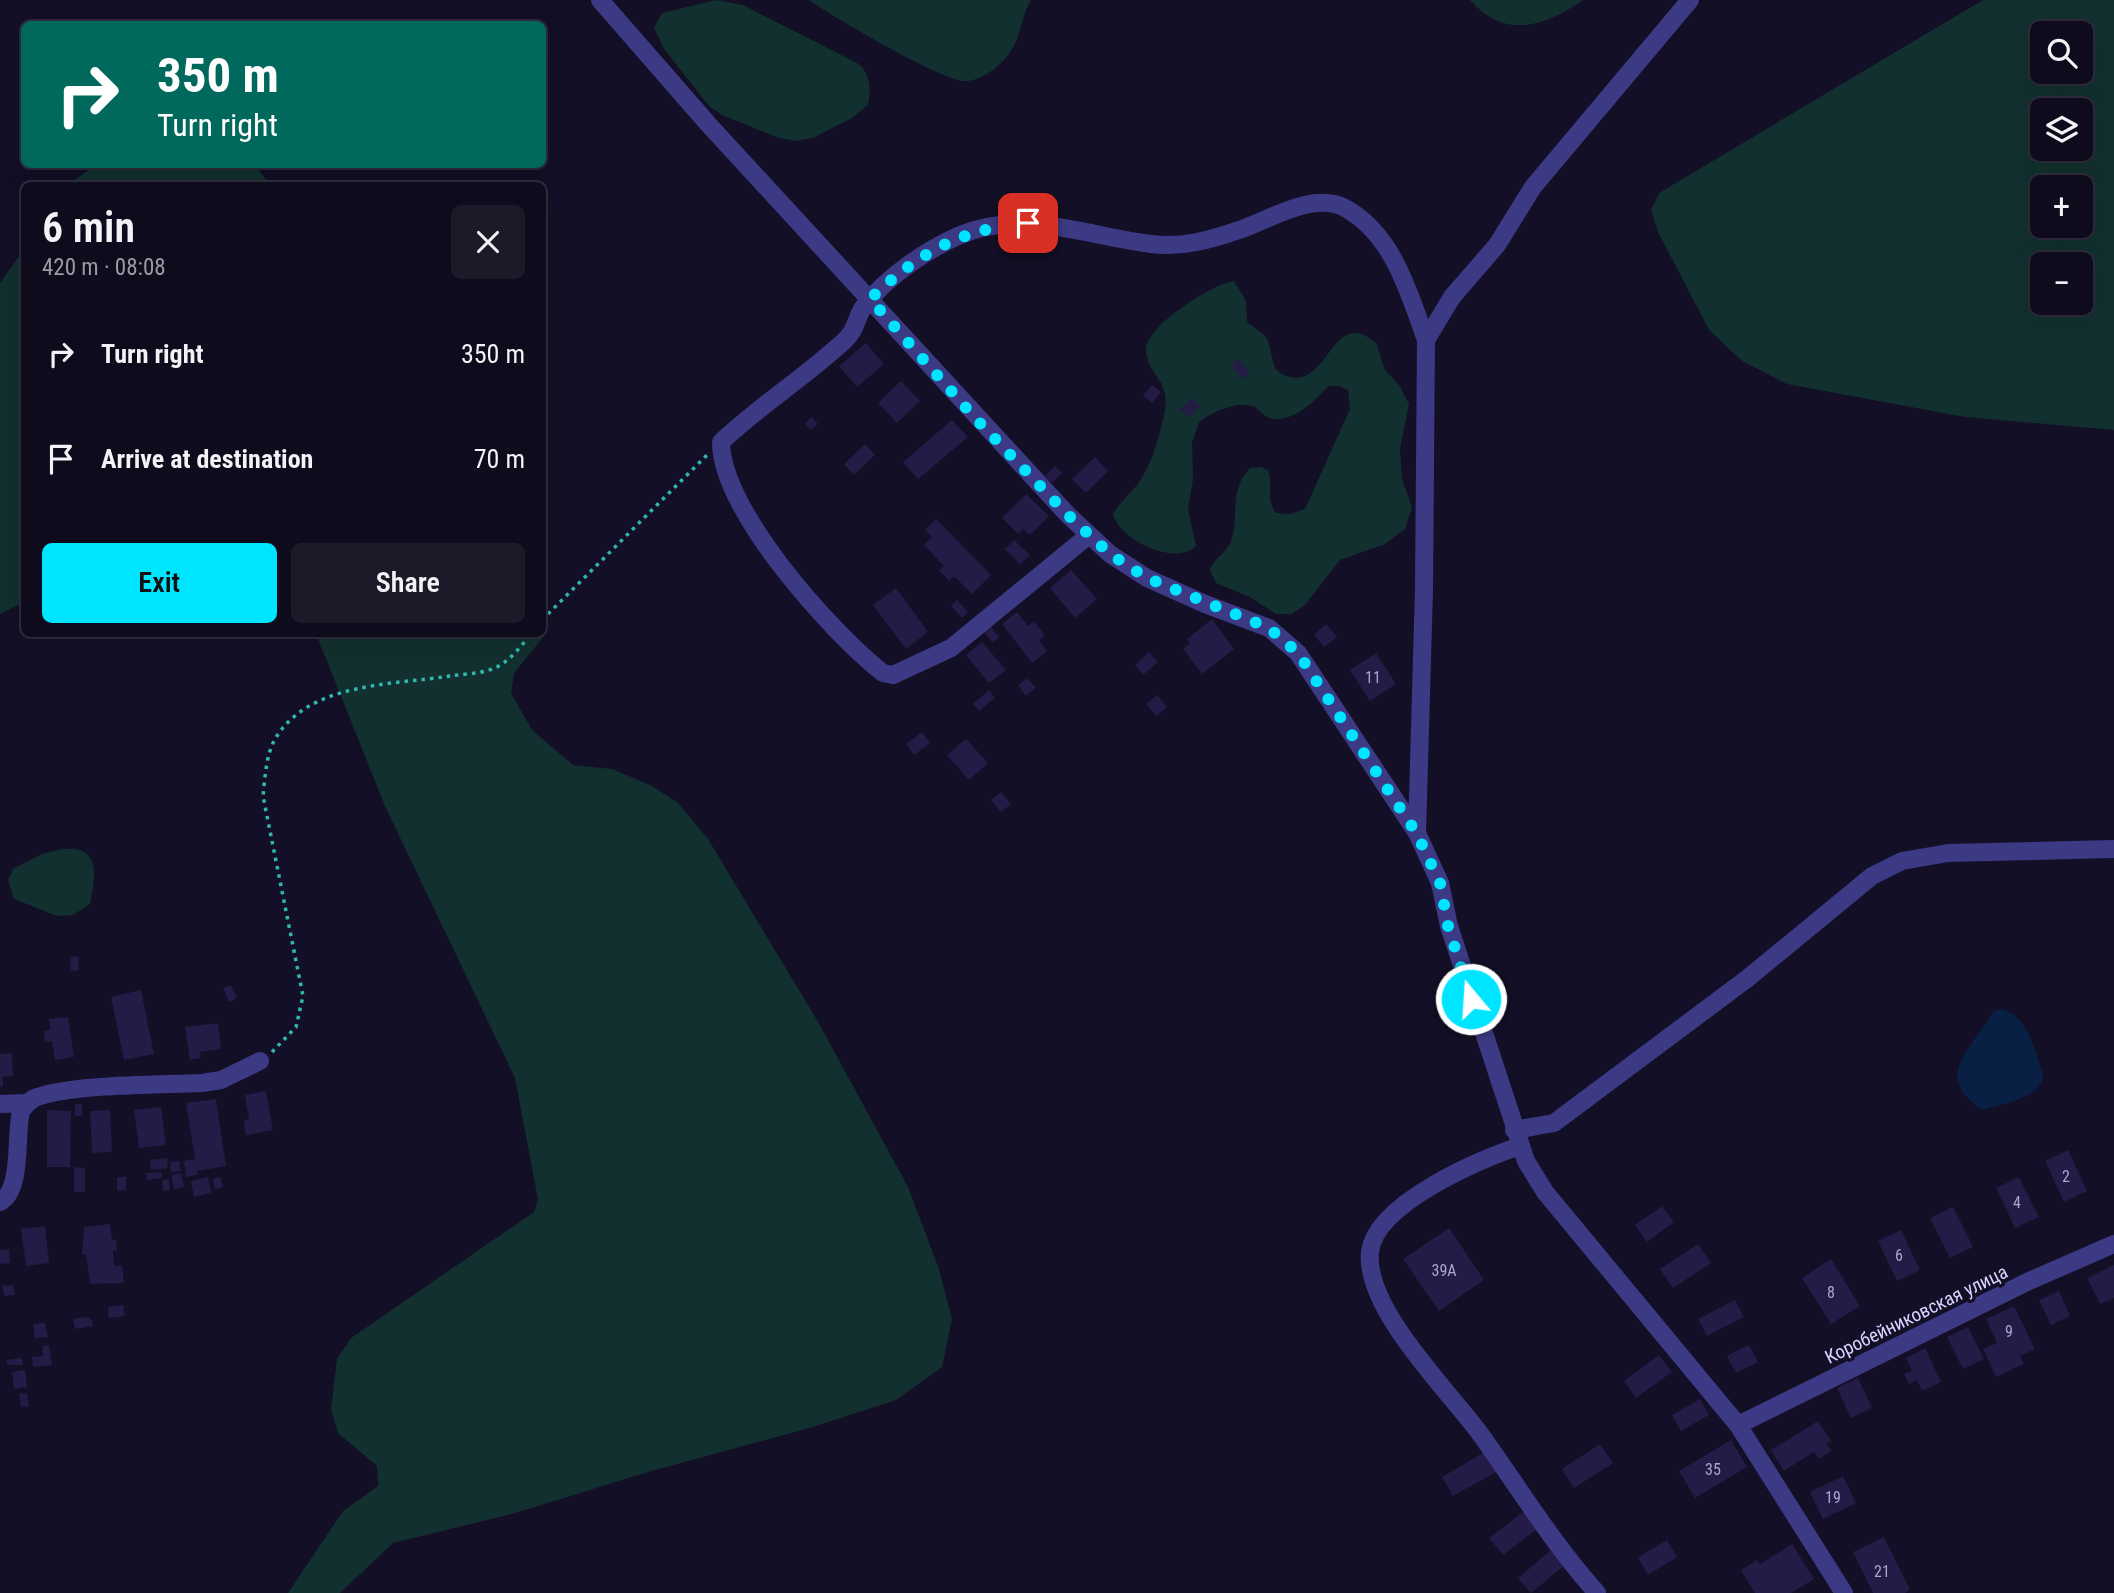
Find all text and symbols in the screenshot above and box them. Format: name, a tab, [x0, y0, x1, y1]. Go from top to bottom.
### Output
map controls	[2030, 21, 2093, 315]
button: search	[2030, 21, 2093, 84]
text: 350 m	[157, 47, 279, 104]
icon: right	[42, 49, 133, 140]
button: layers	[2030, 98, 2093, 161]
text: Turn right	[157, 106, 278, 144]
button: +	[2030, 175, 2093, 238]
pin	[998, 193, 1058, 253]
text: 6 min	[42, 203, 135, 252]
icon: arrive	[1009, 204, 1047, 242]
button: close	[451, 205, 525, 279]
button: −	[2030, 252, 2093, 315]
text: 420 m · 08:08	[42, 254, 166, 281]
icon: right	[42, 335, 80, 373]
text: Turn right	[101, 339, 203, 369]
text: 350 m	[461, 339, 525, 369]
icon: arrive	[42, 440, 80, 478]
text: Arrive at destination	[101, 444, 313, 474]
text: 70 m	[474, 444, 525, 474]
button: Exit	[42, 543, 277, 623]
button: Share	[291, 543, 525, 623]
house number: 11	[1365, 668, 1381, 687]
position arrow	[1434, 962, 1508, 1036]
house number: 2	[2062, 1167, 2070, 1186]
house number: 4	[2013, 1193, 2021, 1212]
house number: 6	[1895, 1246, 1903, 1265]
street label: Коробейниковская улица	[1821, 1260, 2011, 1369]
house number: 39A	[1431, 1261, 1457, 1280]
house number: 8	[1827, 1283, 1835, 1302]
house number: 9	[2005, 1322, 2013, 1341]
house number: 35	[1705, 1460, 1721, 1479]
house number: 19	[1825, 1488, 1841, 1507]
house number: 21	[1874, 1562, 1890, 1581]

